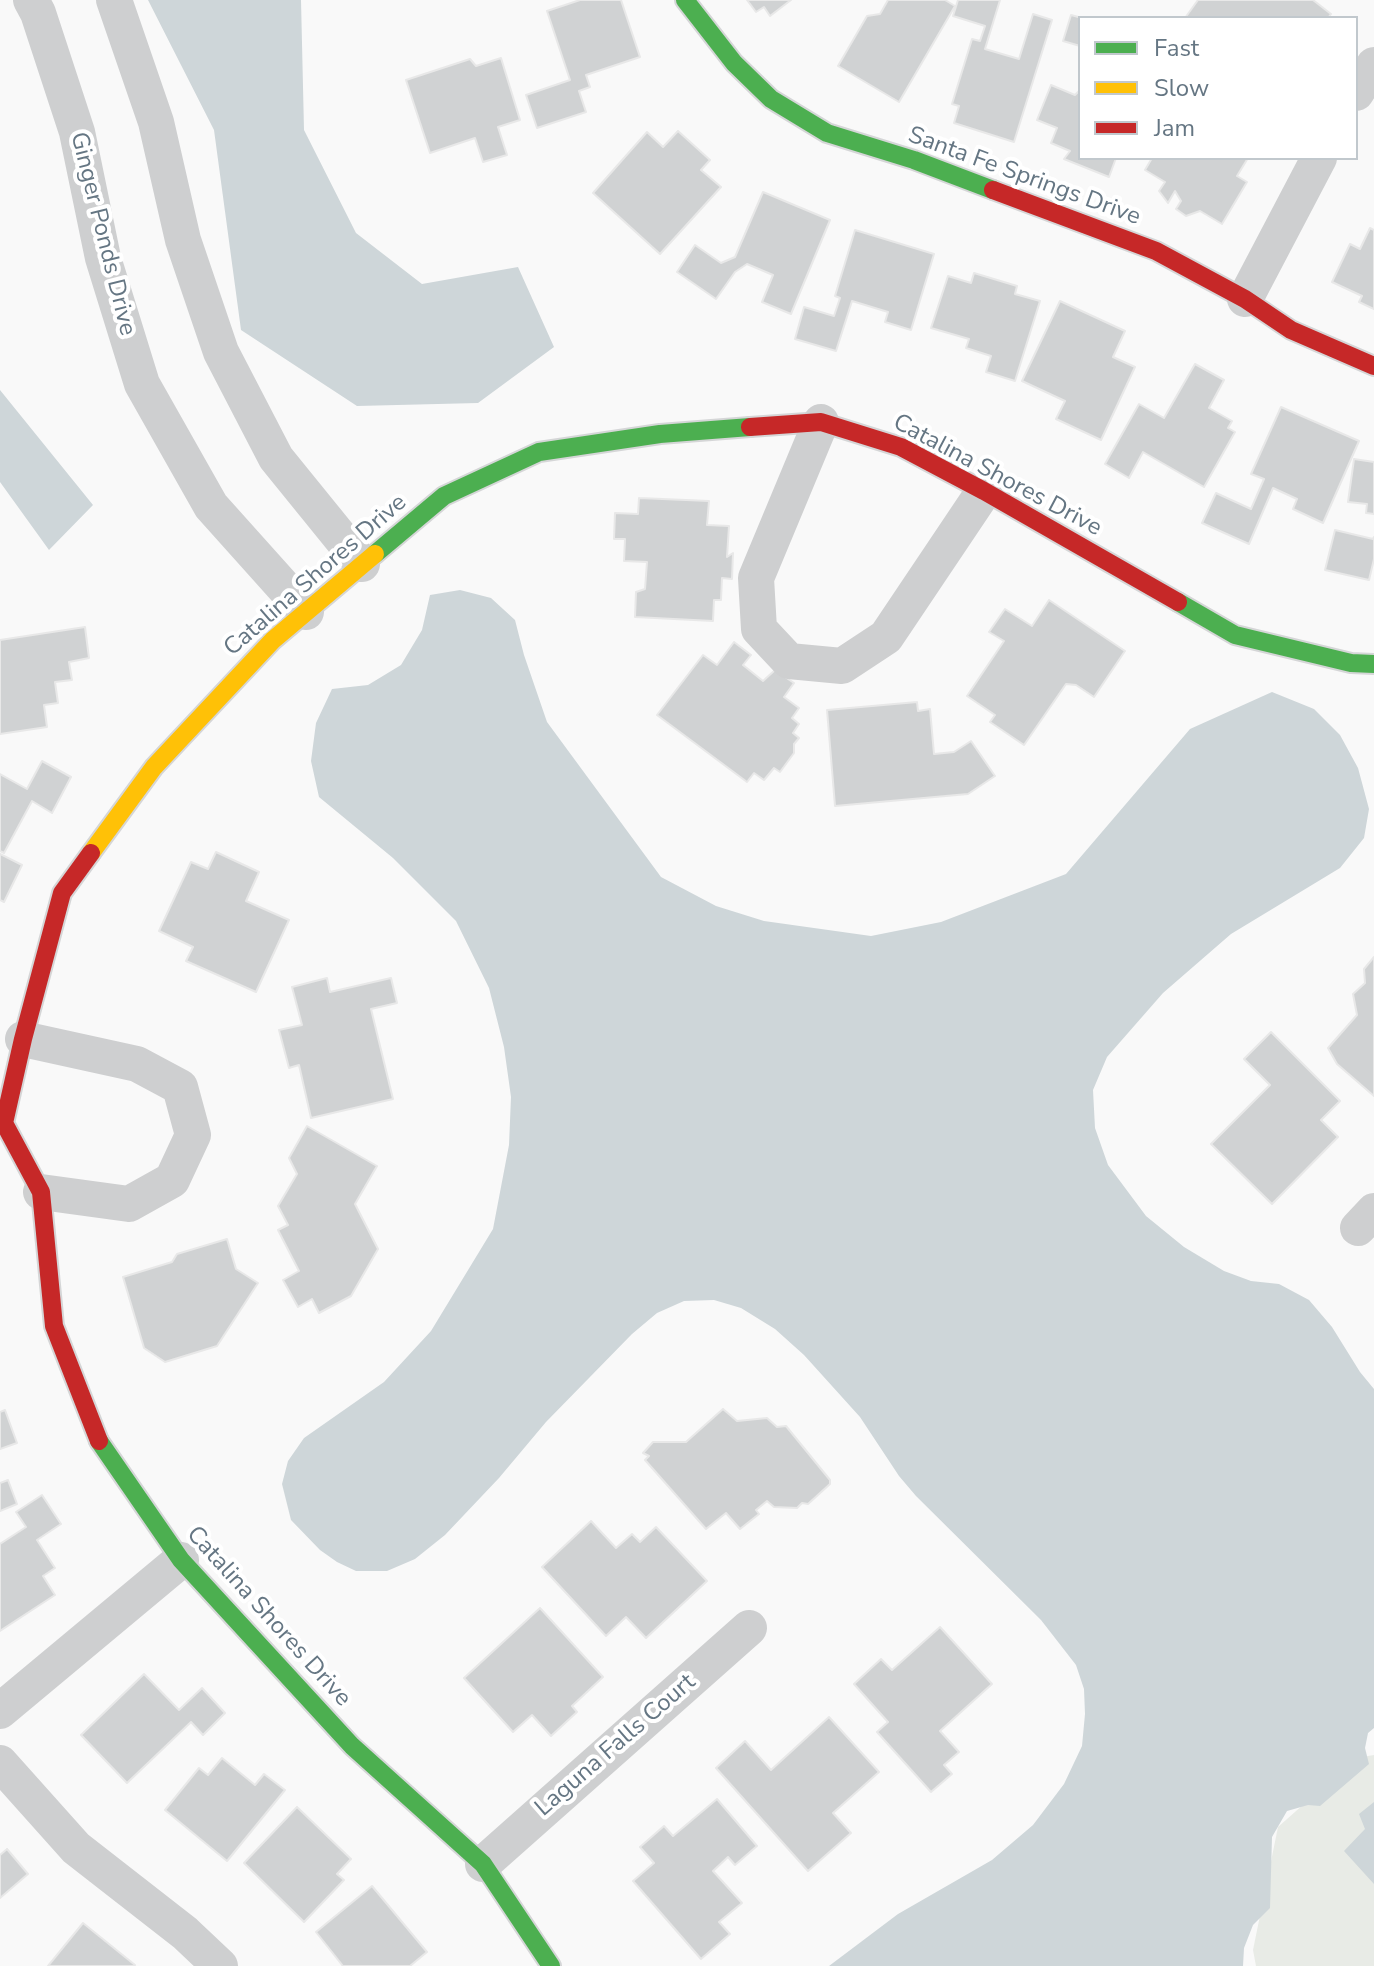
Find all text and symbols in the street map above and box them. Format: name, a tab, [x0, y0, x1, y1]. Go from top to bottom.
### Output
legend	[1078, 16, 1358, 160]
text: Fast	[1154, 32, 1199, 64]
text: Slow	[1154, 72, 1209, 104]
text: Jam	[1154, 112, 1195, 144]
street label: Santa Fe Springs Drive	[904, 122, 1144, 232]
street label: Ginger Ponds Drive	[63, 129, 141, 339]
street label: Catalina Shores Drive	[888, 409, 1106, 543]
street label: Catalina Shores Drive	[219, 489, 413, 663]
street label: Catalina Shores Drive	[180, 1521, 356, 1713]
street label: Laguna Falls Court	[530, 1669, 702, 1823]

